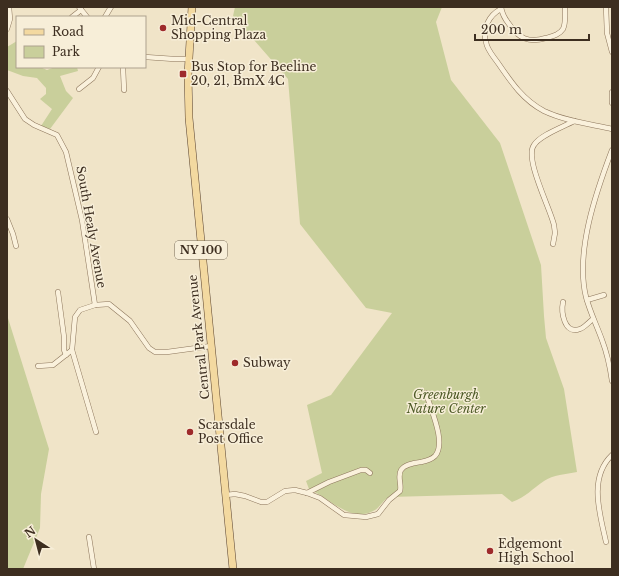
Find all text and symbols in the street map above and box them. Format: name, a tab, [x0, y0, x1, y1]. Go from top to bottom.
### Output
place label: Mid-Central Shopping Plaza	[171, 13, 266, 42]
legend	[16, 16, 146, 68]
scale bar	[475, 16, 589, 42]
text: 200 m	[481, 22, 522, 37]
marker: Mid-Central Shopping Plaza	[158, 23, 168, 33]
text: Road	[52, 24, 84, 39]
text: Park	[52, 44, 80, 59]
place label: Bus Stop for Beeline 20, 21, BmX 4C	[191, 59, 316, 88]
marker: Bus Stop for Beeline 20, 21, BmX 4C	[178, 69, 188, 79]
street label: South Healy Avenue	[73, 165, 110, 289]
road number: NY 100	[175, 241, 227, 259]
street label: Central Park Avenue	[184, 274, 213, 400]
place label: Subway	[243, 355, 291, 370]
marker: Subway	[230, 358, 240, 368]
park label: Greenburgh Nature Center	[405, 387, 486, 416]
place label: Scarsdale Post Office	[198, 417, 264, 446]
marker: Scarsdale Post Office	[185, 427, 195, 437]
north arrow	[16, 520, 56, 560]
text: N	[22, 523, 39, 541]
place label: Edgemont High School	[498, 536, 574, 565]
marker: Edgemont High School	[485, 546, 495, 556]

